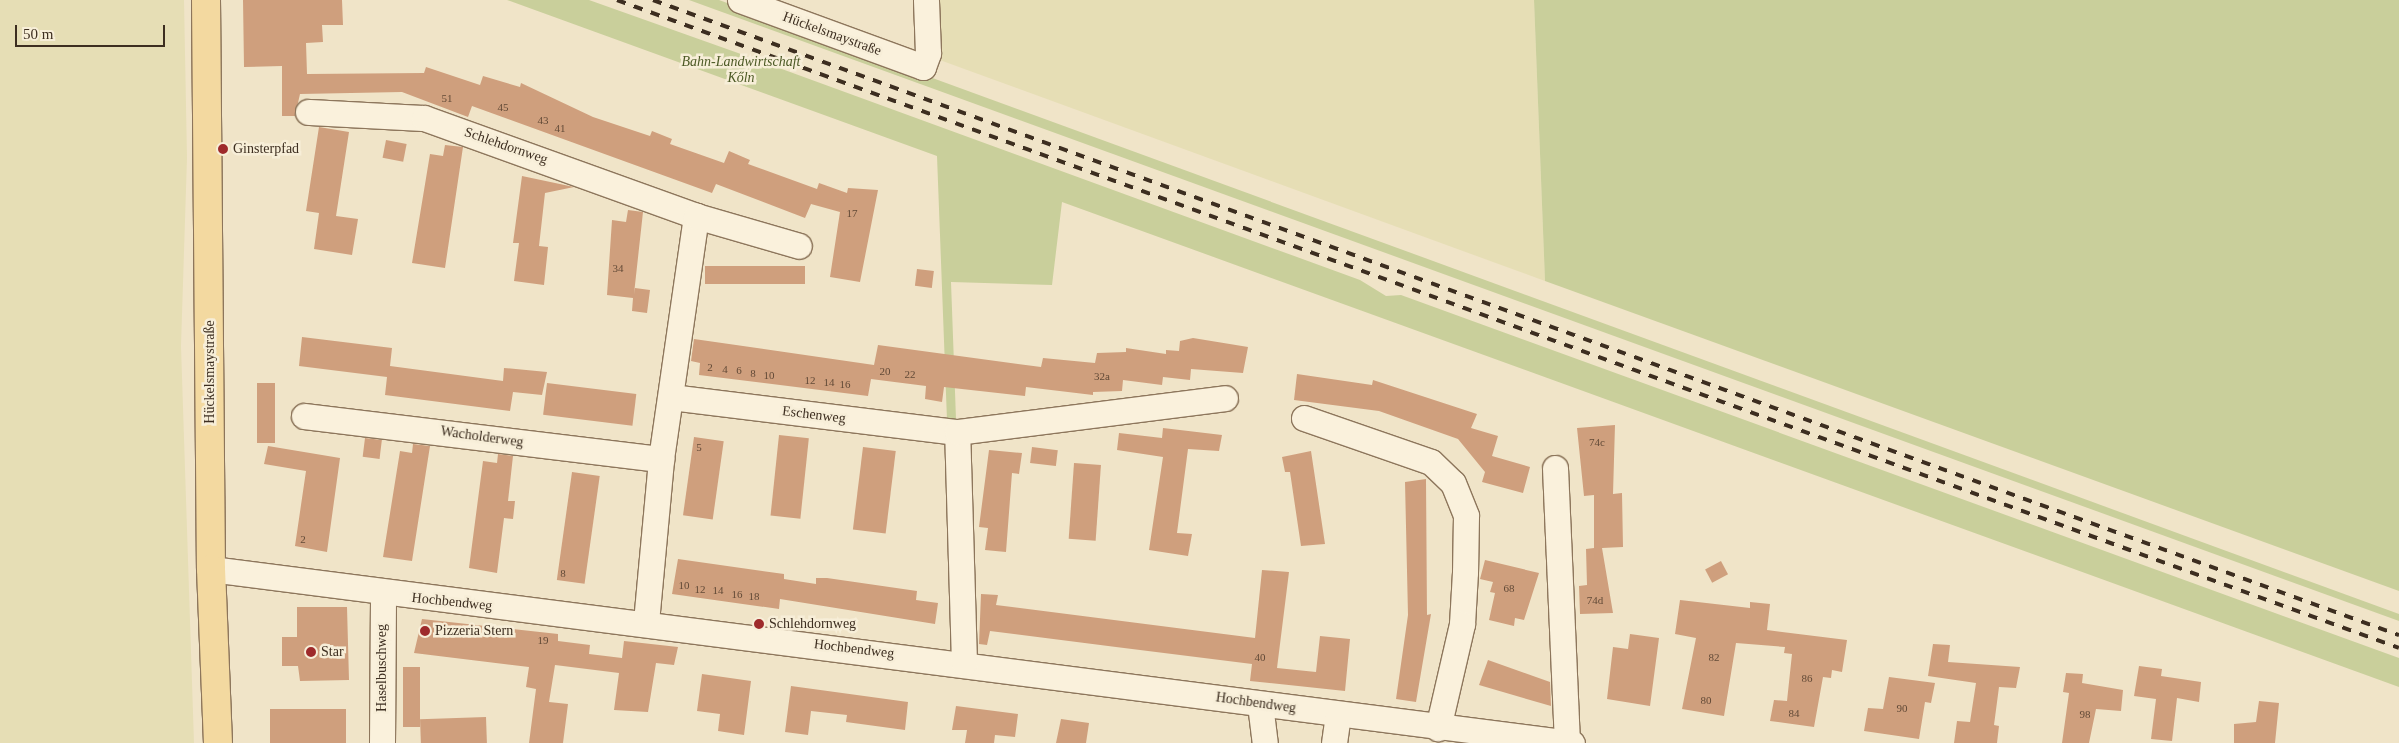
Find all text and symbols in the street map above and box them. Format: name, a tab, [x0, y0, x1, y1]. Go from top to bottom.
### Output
street label: Hückelsmaystraße	[781, 8, 883, 60]
scale bar	[18, 15, 168, 47]
text: 50 m	[23, 26, 53, 42]
park label: Bahn-Landwirtschaft Kőln	[681, 54, 801, 86]
house number: 51	[442, 91, 452, 105]
house number: 45	[498, 100, 508, 114]
house number: 43	[538, 113, 548, 127]
house number: 41	[554, 121, 566, 135]
street label: Schlehdornweg	[462, 124, 550, 168]
place label: Ginsterpfad	[233, 141, 299, 157]
marker: Ginsterpfad	[217, 143, 229, 155]
house number: 17	[846, 206, 858, 220]
house number: 34	[612, 261, 624, 275]
street label: Hückelsmaystraße	[202, 320, 218, 424]
house number: 2	[707, 360, 713, 374]
house number: 4	[722, 362, 728, 376]
house number: 6	[736, 363, 742, 377]
house number: 20	[880, 364, 890, 378]
house number: 8	[750, 366, 756, 380]
house number: 22	[904, 367, 916, 381]
house number: 10	[764, 368, 774, 382]
house number: 32a	[1094, 369, 1110, 383]
house number: 12	[804, 373, 816, 387]
house number: 14	[824, 375, 834, 389]
house number: 16	[840, 377, 850, 391]
street label: Eschenweg	[781, 403, 847, 427]
street label: Wacholderweg	[439, 423, 525, 451]
house number: 74c	[1589, 435, 1605, 449]
house number: 5	[696, 440, 702, 454]
house number: 2	[300, 532, 306, 546]
house number: 8	[560, 566, 566, 580]
house number: 10	[679, 578, 690, 592]
house number: 68	[1504, 581, 1515, 595]
house number: 12	[694, 582, 706, 596]
house number: 14	[712, 583, 724, 597]
house number: 16	[732, 587, 742, 601]
street label: Hochbendweg	[411, 589, 493, 615]
house number: 18	[749, 589, 760, 603]
house number: 74d	[1587, 593, 1603, 607]
place label: Schlehdornweg	[769, 616, 856, 632]
marker: Schlehdornweg	[753, 618, 765, 630]
place label: Pizzeria Stern	[435, 623, 513, 639]
street label: Haselbuschweg	[374, 624, 390, 712]
marker: Pizzeria Stern	[419, 625, 431, 637]
house number: 19	[538, 633, 548, 647]
street label: Hochbendweg	[813, 636, 895, 662]
place label: Star	[321, 644, 344, 660]
marker: Star	[305, 646, 317, 658]
house number: 40	[1254, 650, 1266, 664]
house number: 82	[1708, 650, 1720, 664]
house number: 86	[1801, 671, 1812, 685]
street label: Hochbendweg	[1215, 689, 1297, 717]
house number: 80	[1700, 693, 1712, 707]
house number: 90	[1896, 701, 1908, 715]
house number: 84	[1788, 706, 1800, 720]
house number: 98	[2080, 707, 2090, 721]

